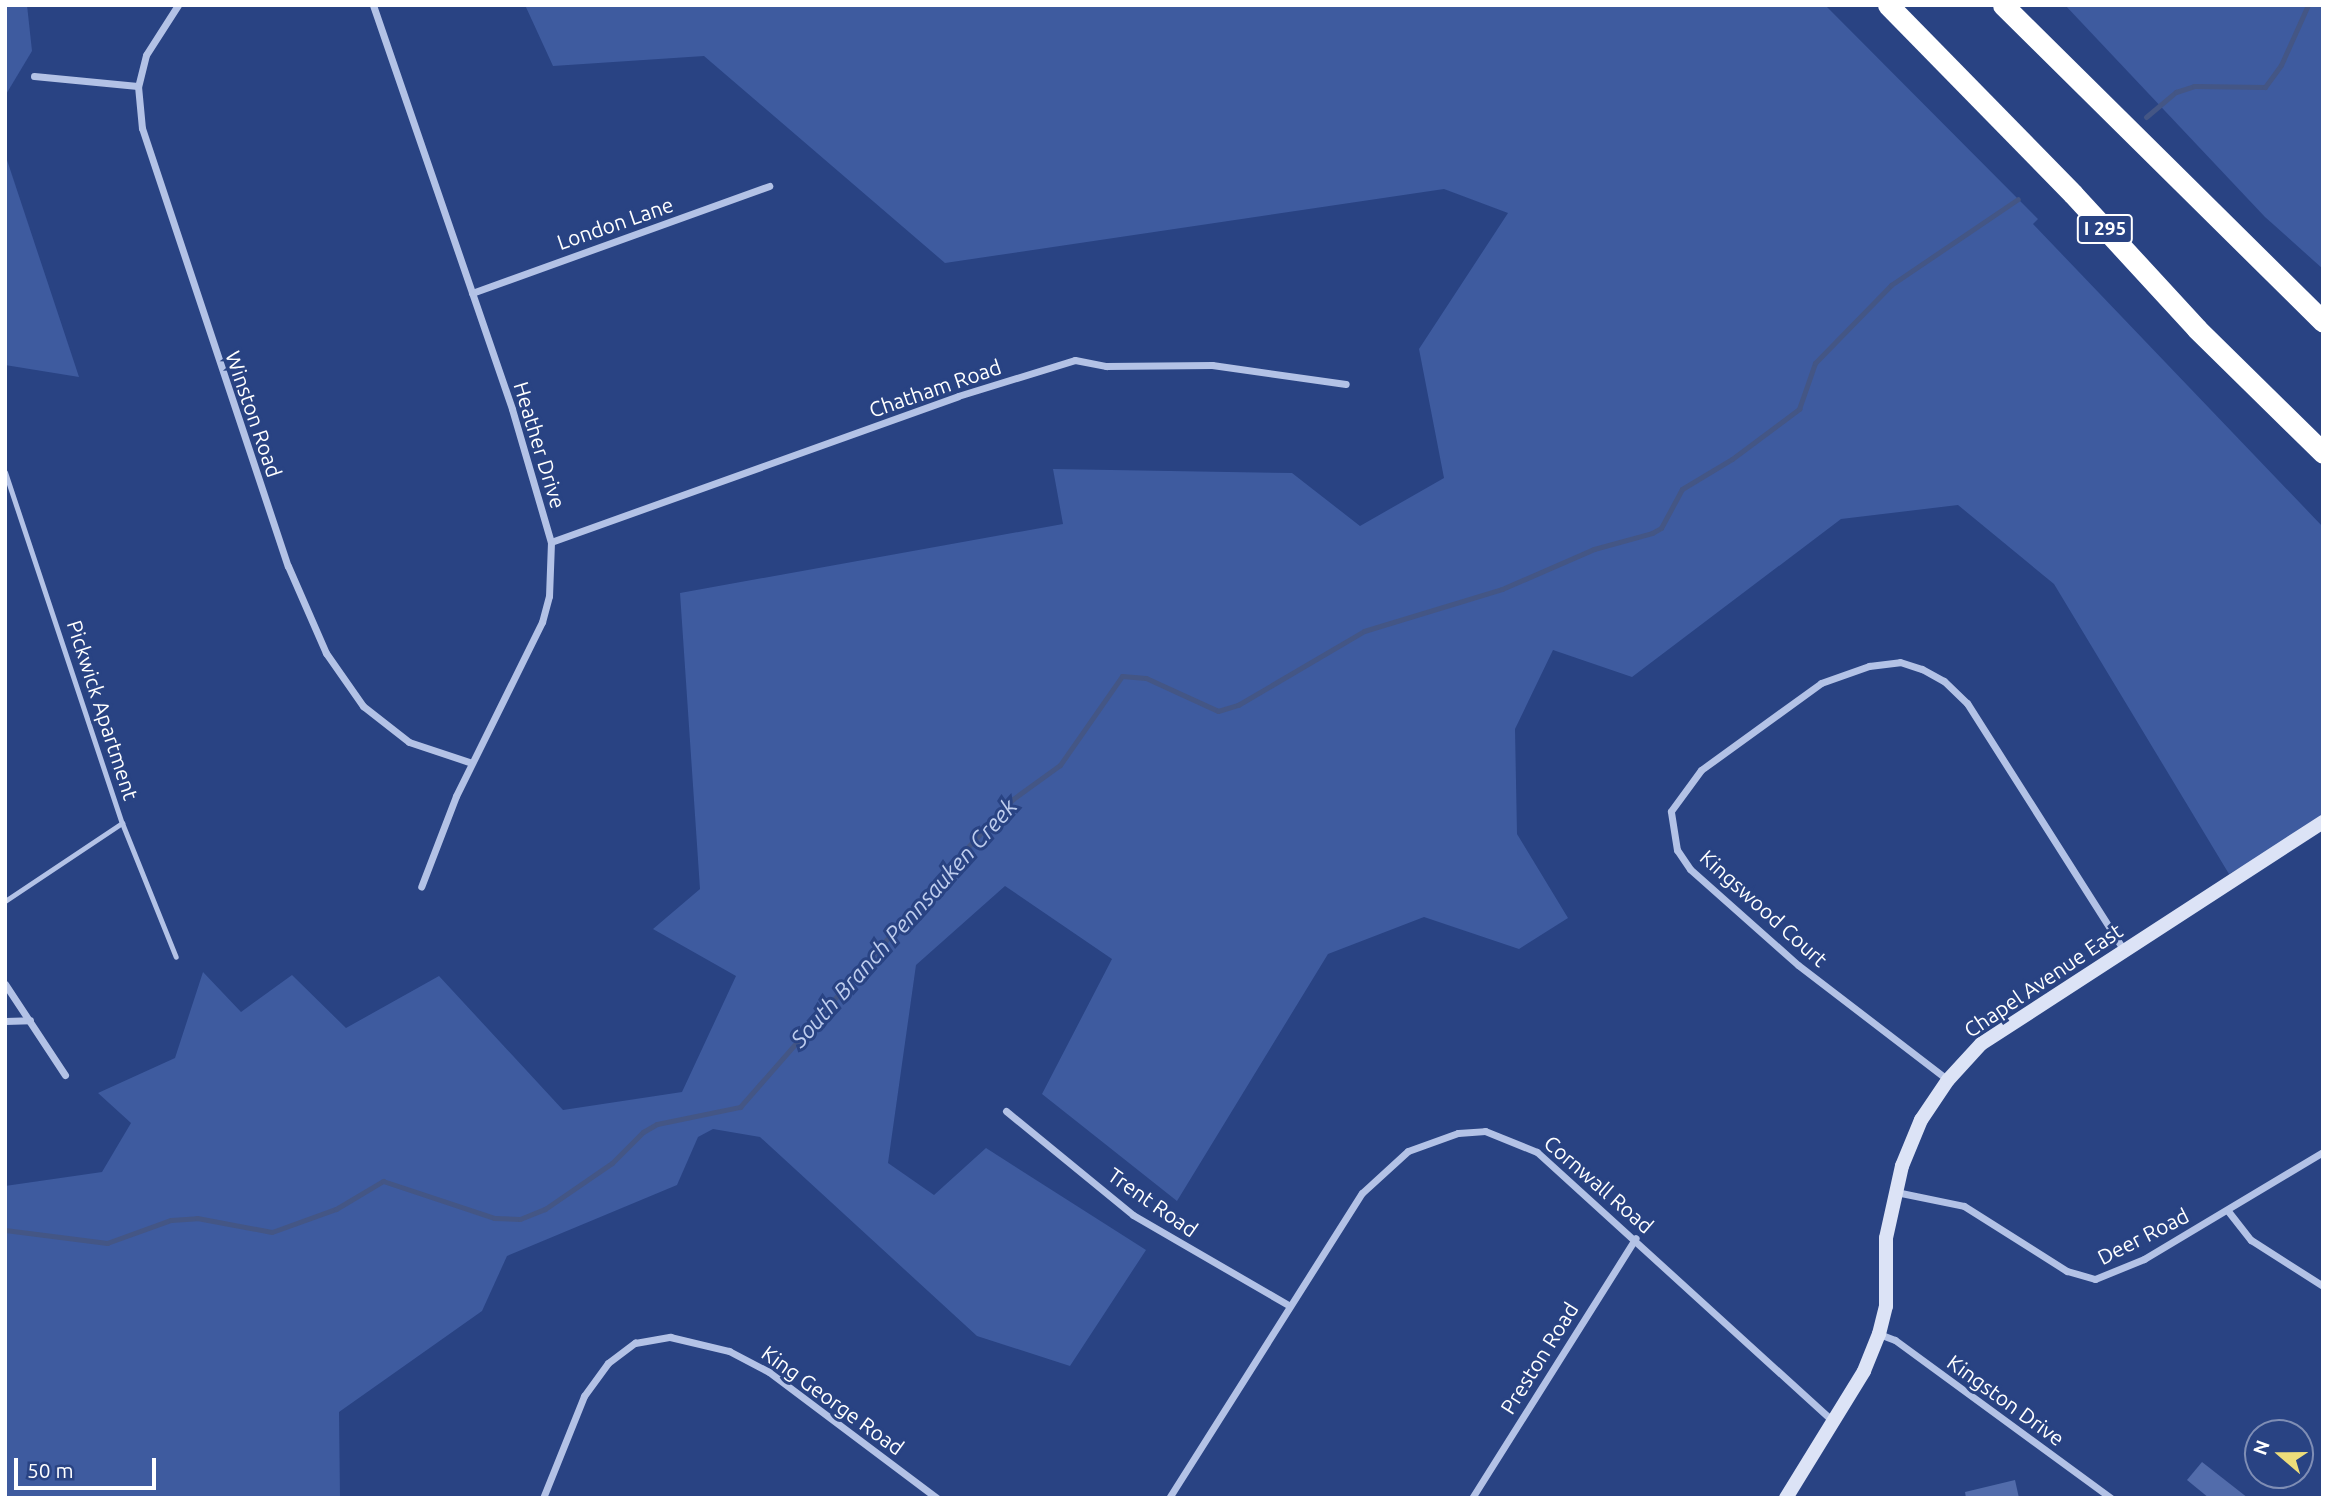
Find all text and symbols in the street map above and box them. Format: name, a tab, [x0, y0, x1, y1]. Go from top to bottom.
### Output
street label: London Lane	[553, 191, 677, 255]
road number: I 295	[2075, 214, 2135, 244]
street label: Winston Road	[221, 348, 287, 480]
street label: Chatham Road	[866, 354, 1004, 422]
street label: Heather Drive	[509, 379, 571, 511]
street label: Pickwick Apartment	[62, 617, 144, 803]
water label: South Branch Pennsauken Creek	[785, 793, 1023, 1053]
street label: Kingswood Court	[1695, 844, 1833, 972]
street label: Chapel Avenue East	[1959, 918, 2127, 1042]
street label: Cornwall Road	[1539, 1130, 1659, 1238]
street label: Trent Road	[1103, 1162, 1203, 1242]
street label: Deer Road	[2093, 1202, 2193, 1270]
street label: Preston Road	[1495, 1298, 1583, 1418]
street label: King George Road	[757, 1340, 909, 1460]
street label: Kingston Drive	[1943, 1349, 2069, 1451]
north arrow	[2244, 1419, 2314, 1489]
text: N	[2248, 1437, 2274, 1458]
scale bar	[18, 1444, 159, 1488]
text: 50 m	[27, 1458, 74, 1482]

